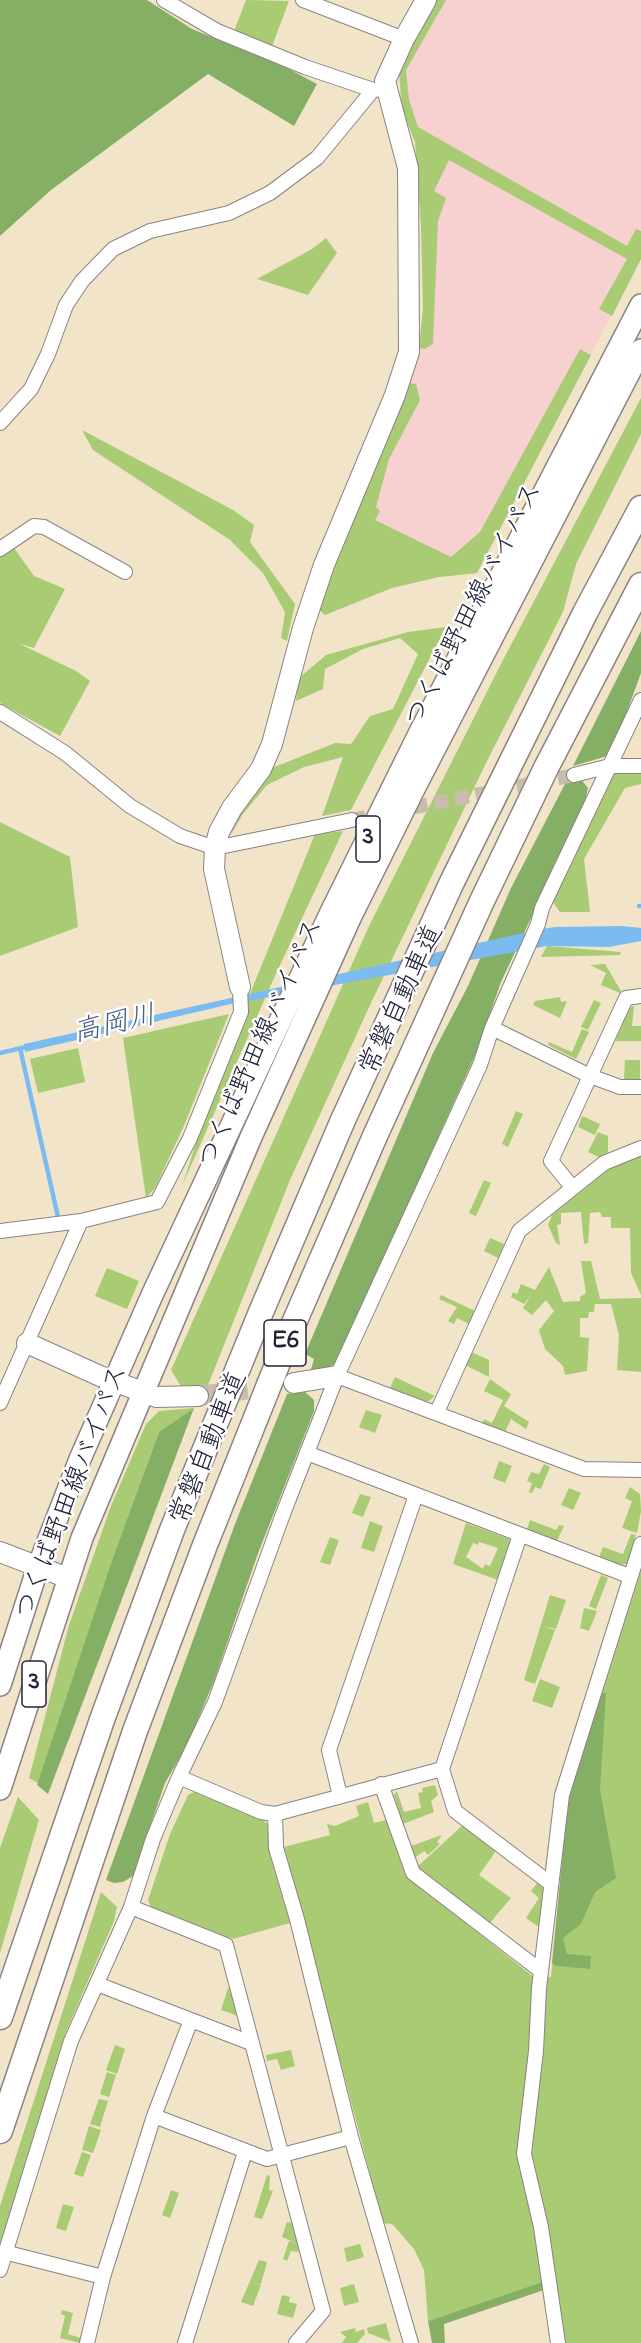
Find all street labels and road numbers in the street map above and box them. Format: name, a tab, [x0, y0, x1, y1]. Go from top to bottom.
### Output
street label: つくば野田線バイパス	[400, 478, 552, 734]
road number: 3	[356, 816, 380, 862]
street label: つくば野田線バイパス	[193, 914, 333, 1174]
street label: 常磐自動車道	[355, 921, 453, 1081]
road number: E6	[264, 1320, 306, 1366]
street label: つくば野田線バイパス	[10, 1361, 138, 1625]
street label: 常磐自動車道	[166, 1368, 256, 1530]
road number: 3	[22, 1661, 46, 1707]

